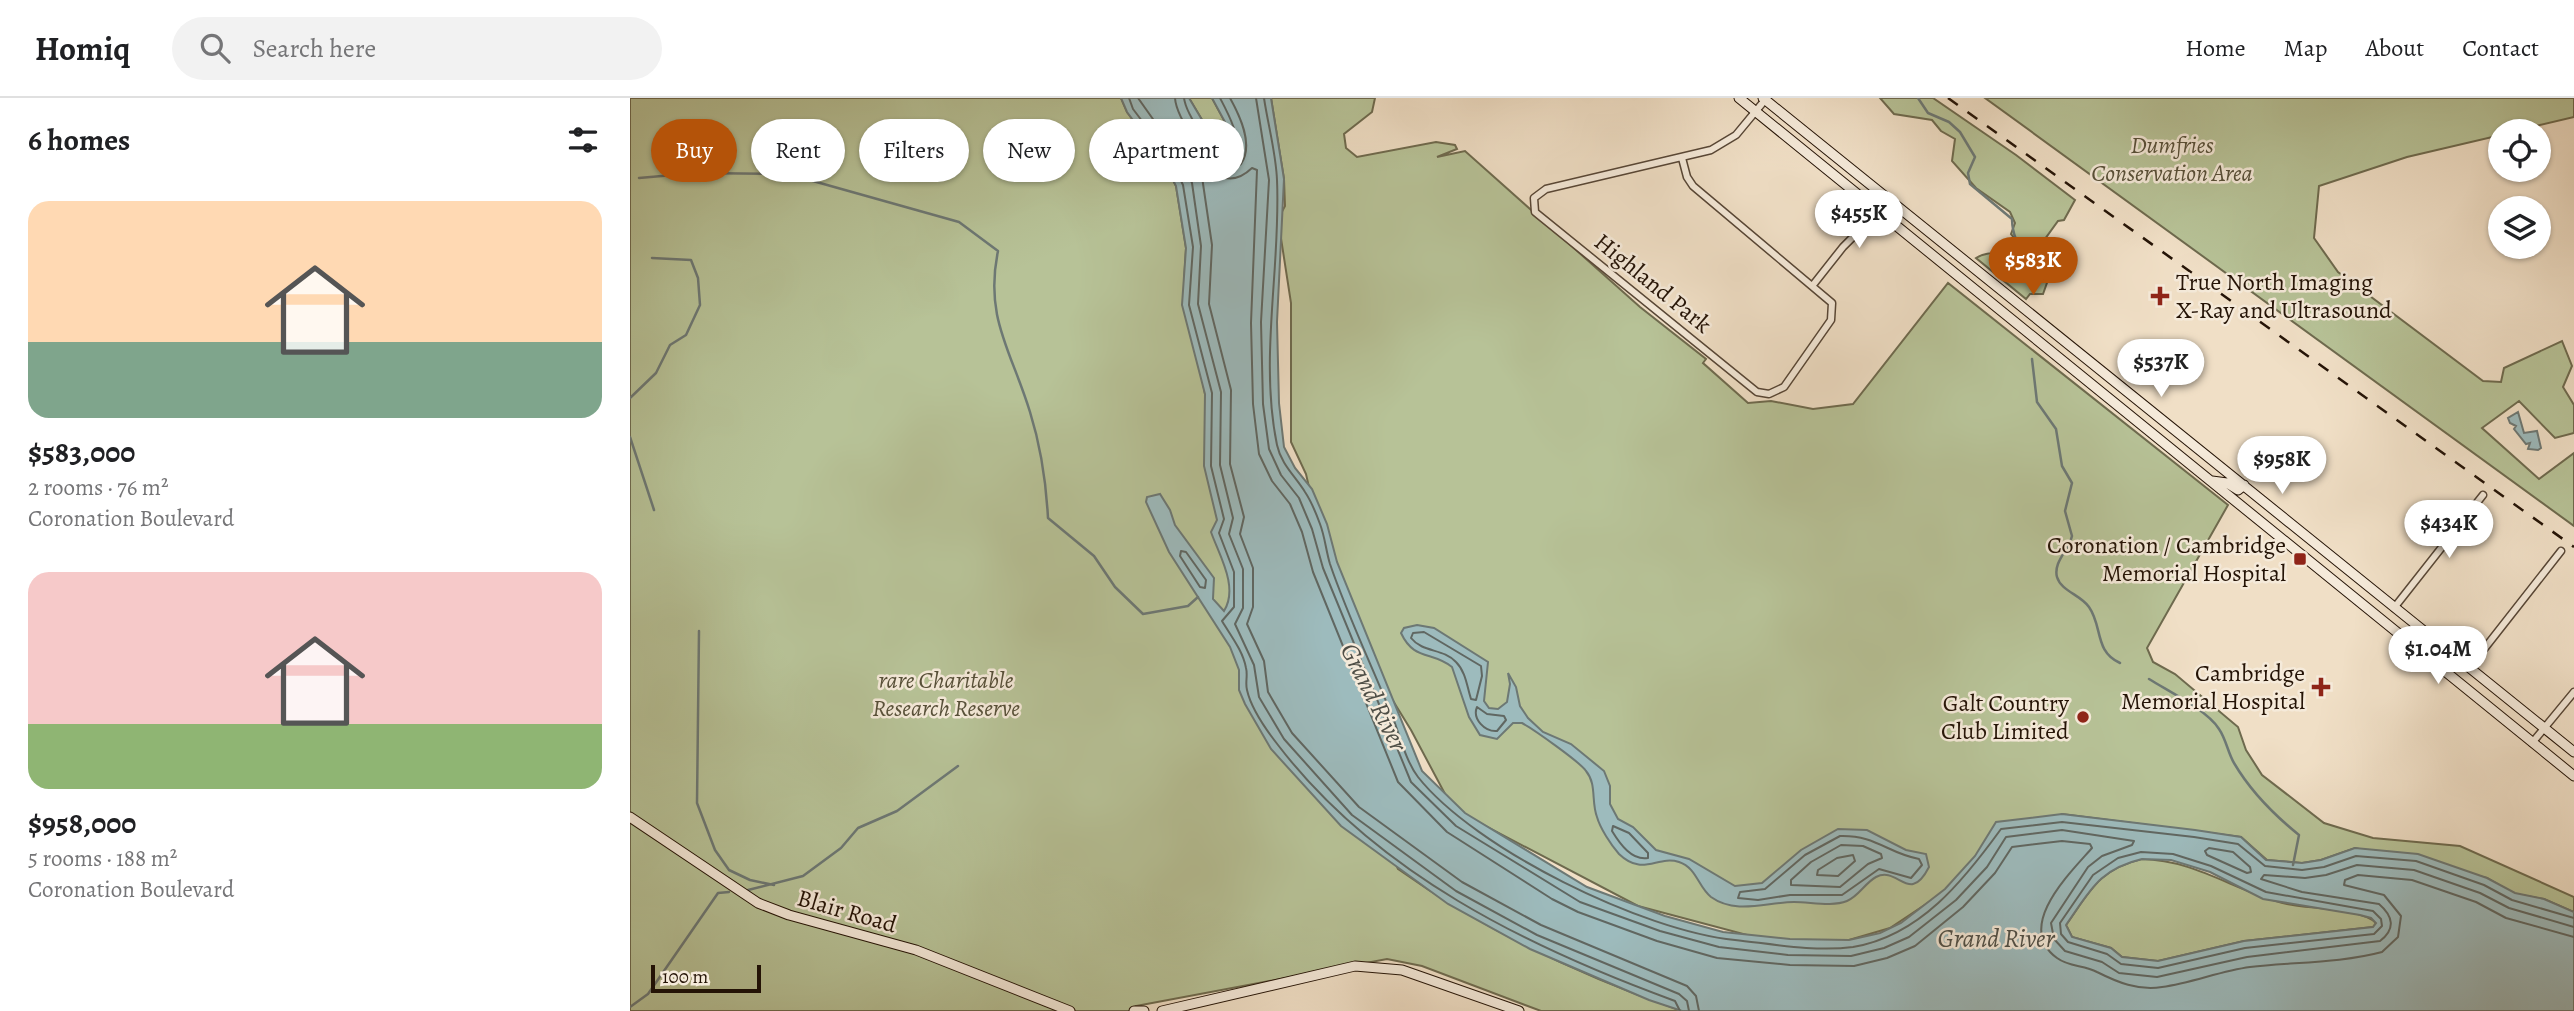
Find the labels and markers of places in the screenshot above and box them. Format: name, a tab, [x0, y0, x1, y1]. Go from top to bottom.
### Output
pin: $455K	[1810, 190, 1908, 250]
pin: $583K	[1984, 238, 2082, 297]
place label: True North Imaging X-Ray and Ultrasound	[2176, 266, 2392, 326]
marker: True North Imaging X-Ray and Ultrasound	[2150, 286, 2170, 306]
pin: $537K	[2112, 340, 2210, 399]
pin: $958K	[2233, 436, 2331, 496]
pin: $434K	[2400, 500, 2498, 560]
place label: Coronation / Cambridge Memorial Hospital	[2047, 529, 2286, 589]
marker: Coronation / Cambridge Memorial Hospital	[2292, 551, 2308, 567]
pin: $1.04M	[2381, 626, 2495, 686]
place label: Cambridge Memorial Hospital	[2121, 657, 2305, 717]
marker: Cambridge Memorial Hospital	[2311, 677, 2331, 697]
place label: Galt Country Club Limited	[1941, 687, 2069, 747]
marker: Galt Country Club Limited	[2075, 709, 2091, 725]

